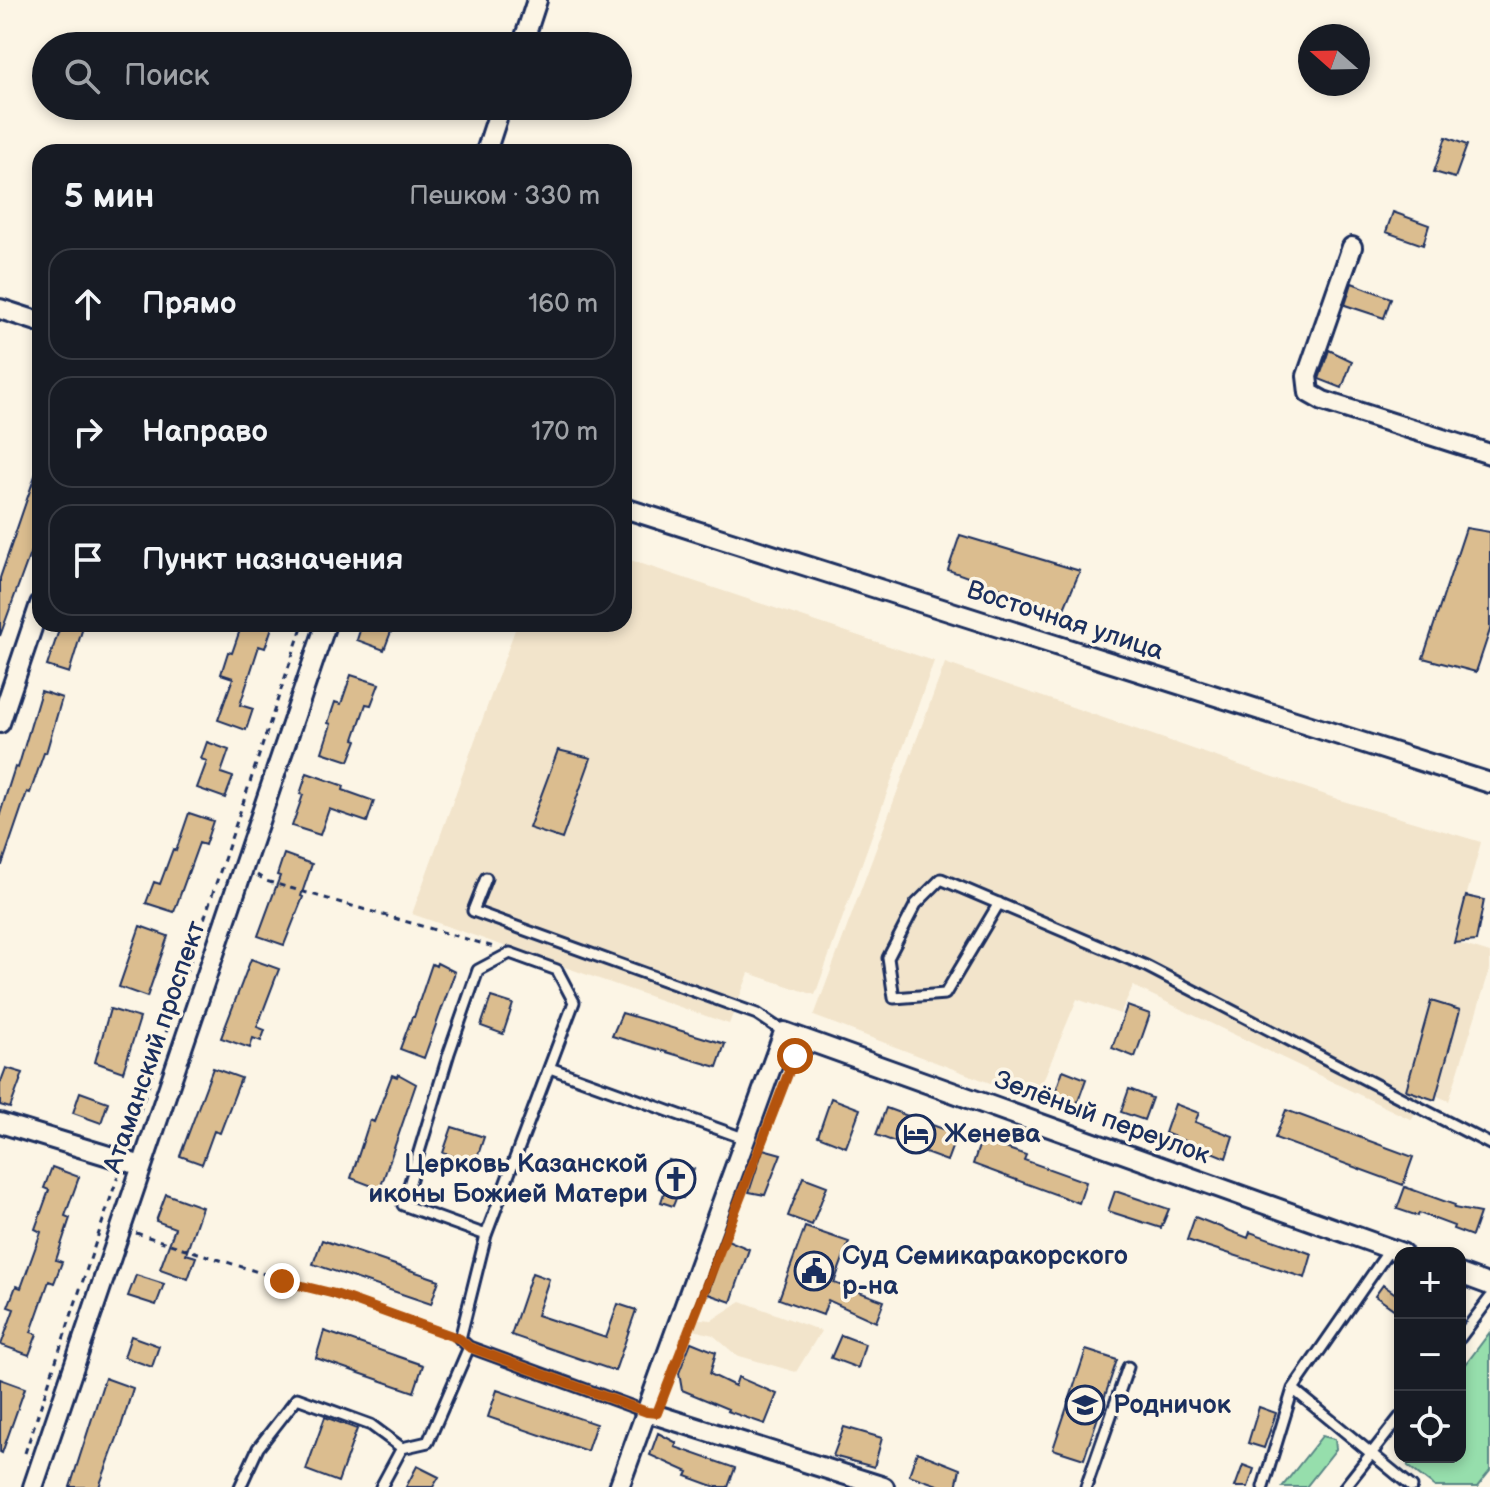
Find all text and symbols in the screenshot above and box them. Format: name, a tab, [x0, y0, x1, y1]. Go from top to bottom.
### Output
north arrow	[1298, 24, 1370, 96]
search box	[32, 32, 632, 120]
icon: search	[60, 54, 104, 98]
text: Поиск	[124, 58, 210, 94]
text: 5 мин	[64, 176, 154, 217]
text: Пешком · 330 m	[409, 181, 600, 212]
icon: ahead	[66, 282, 110, 326]
text: Прямо	[142, 286, 236, 322]
text: 160 m	[528, 289, 598, 320]
icon: right	[66, 410, 110, 454]
text: Направо	[142, 414, 268, 450]
text: 170 m	[531, 417, 598, 448]
icon: arrive	[66, 538, 110, 582]
text: Пункт назначения	[142, 542, 403, 578]
street label: Восточная улица	[963, 575, 1167, 667]
street label: Атаманский проспект	[97, 917, 213, 1178]
route start	[777, 1038, 813, 1074]
street label: Зелёный переулок	[990, 1065, 1214, 1171]
hotel icon: Женева	[895, 1113, 937, 1155]
place label: Женева	[944, 1119, 1041, 1150]
place label: Церковь Казанской иконы Божией Матери	[368, 1149, 648, 1210]
church icon: Церковь Казанской иконы Божией Матери	[655, 1158, 697, 1200]
place label: Суд Семикаракорского р-на	[842, 1241, 1128, 1302]
map controls	[1394, 1247, 1466, 1463]
button: +	[1394, 1247, 1466, 1319]
public building icon: Суд Семикаракорского р-на	[793, 1250, 835, 1292]
route end	[264, 1263, 300, 1299]
button: −	[1394, 1319, 1466, 1391]
school or university icon: Родничок	[1064, 1384, 1106, 1426]
place label: Родничок	[1113, 1390, 1232, 1421]
button: locate	[1394, 1391, 1466, 1463]

